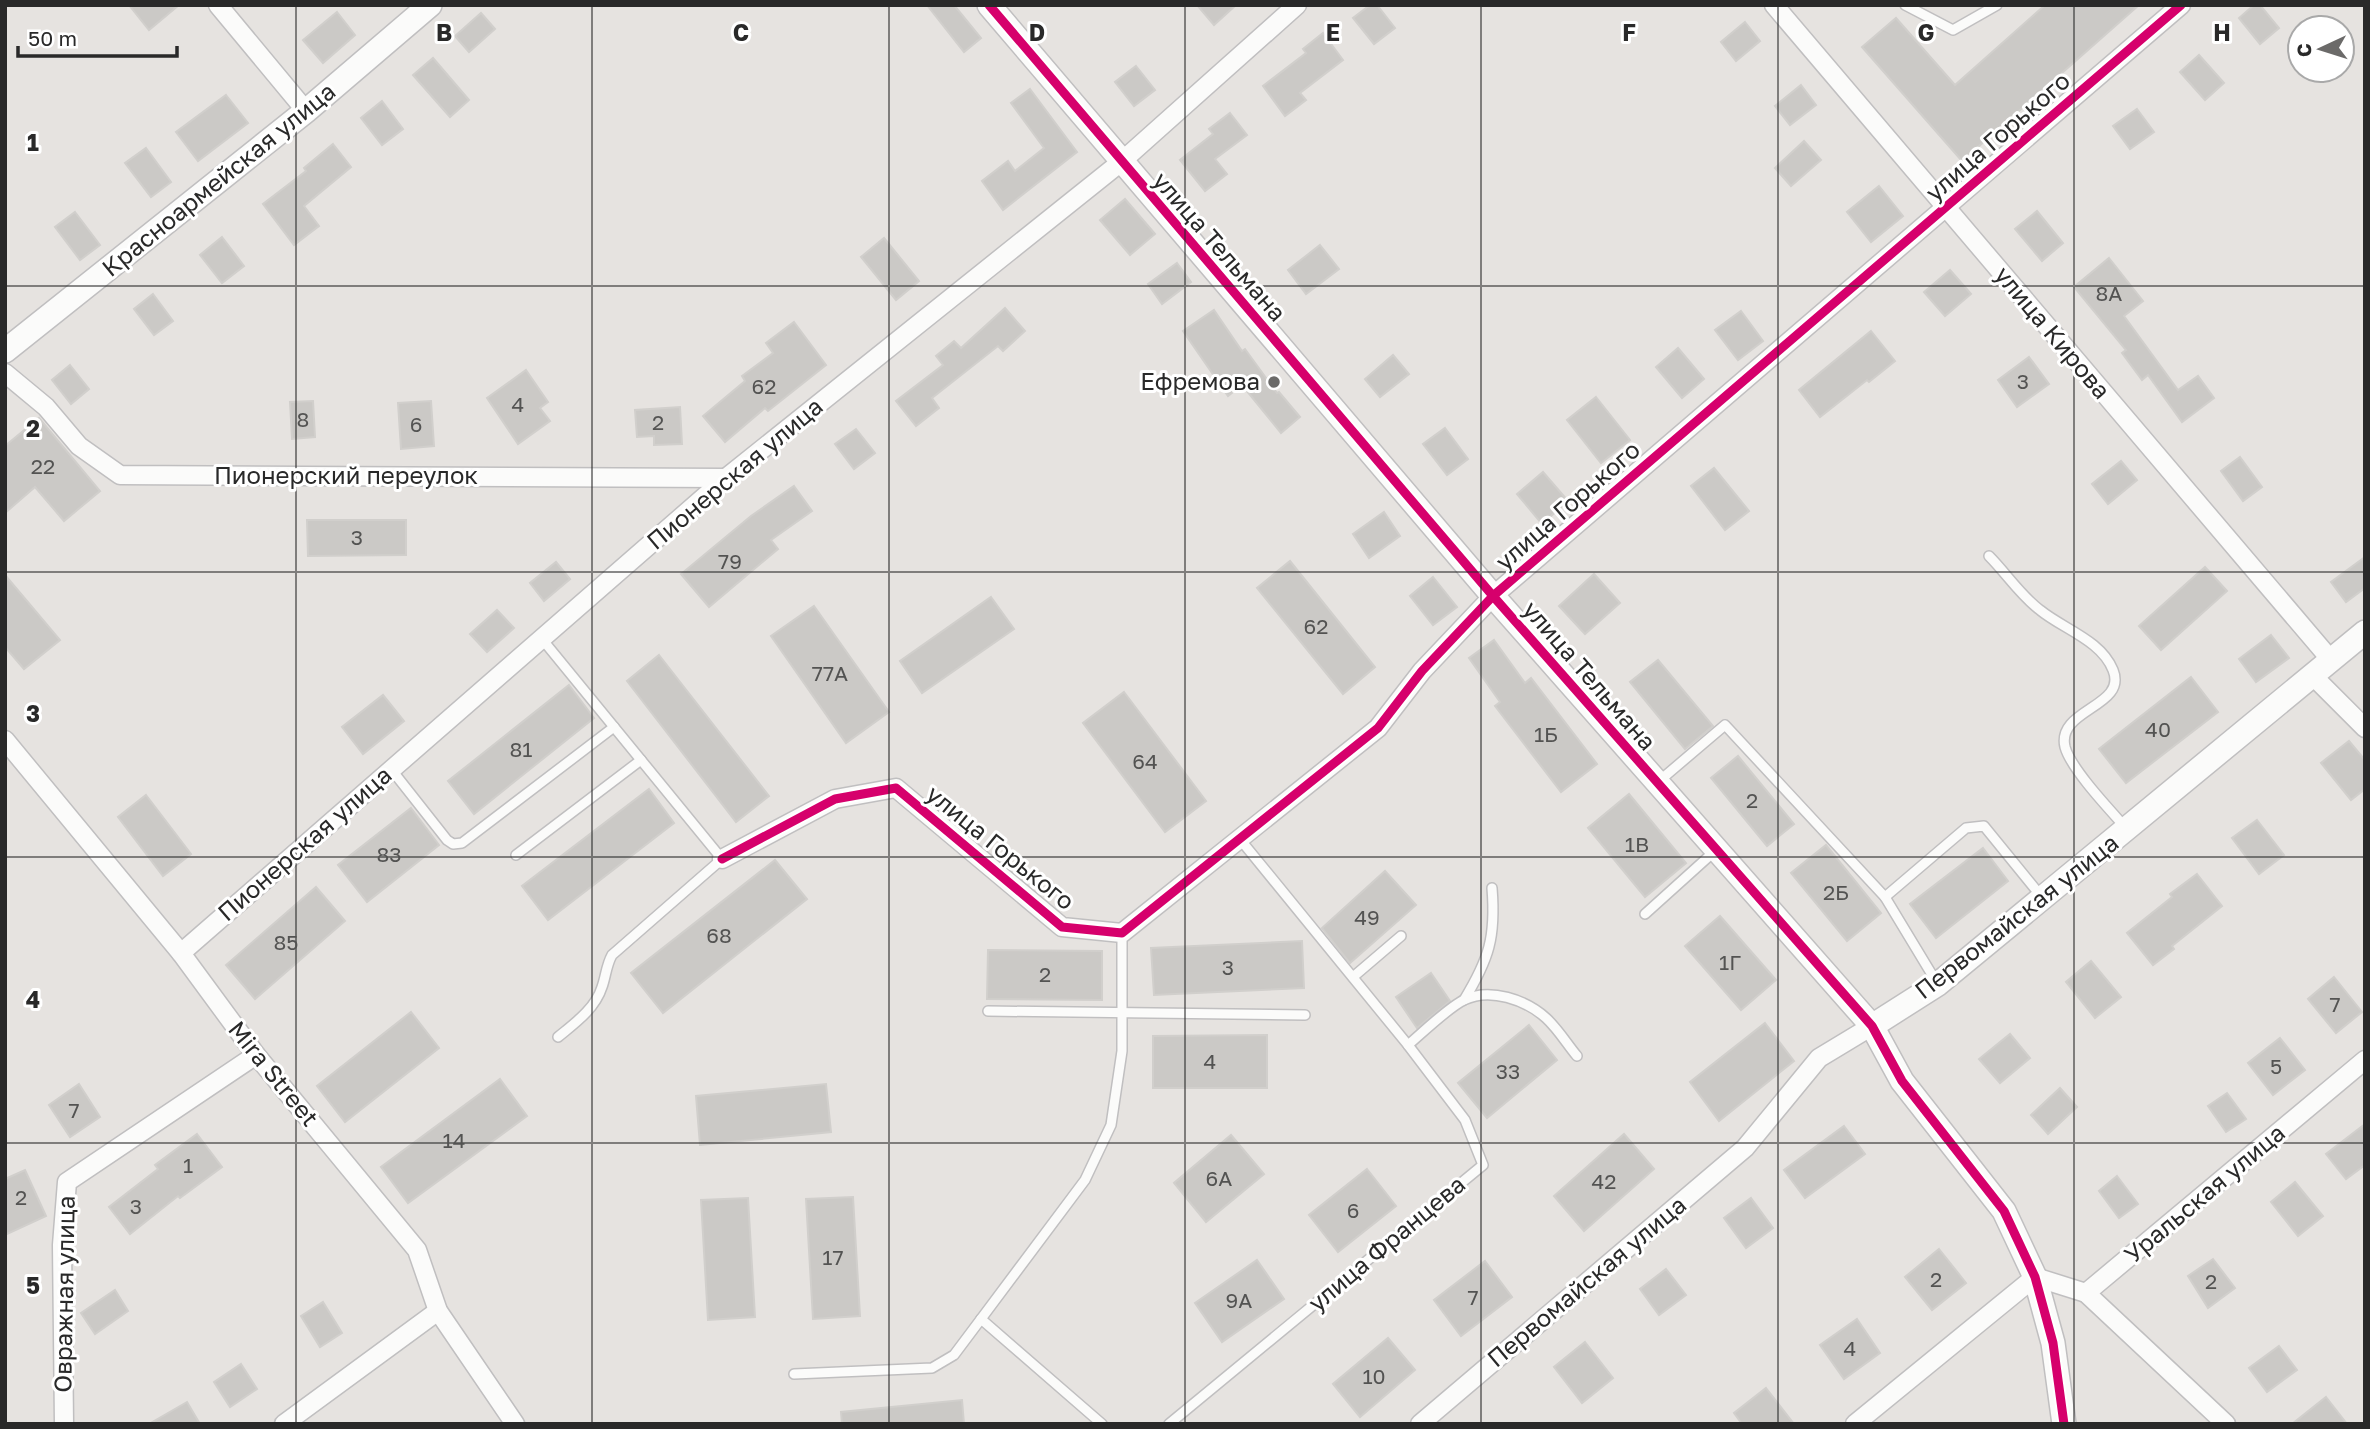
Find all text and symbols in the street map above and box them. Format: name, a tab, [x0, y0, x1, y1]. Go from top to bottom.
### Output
scale bar	[18, 14, 177, 58]
north arrow	[2286, 14, 2356, 84]
text: B	[436, 18, 452, 46]
text: C	[733, 18, 749, 46]
text: D	[1029, 18, 1045, 46]
text: E	[1326, 18, 1340, 46]
text: F	[1622, 18, 1636, 46]
text: G	[1918, 18, 1934, 46]
text: H	[2213, 18, 2231, 46]
text: 50 m	[28, 25, 77, 51]
text: С	[2292, 43, 2315, 58]
street label: улица Горького	[1919, 65, 2075, 206]
street label: Красноармейская улица	[96, 76, 340, 282]
text: 1	[27, 128, 39, 156]
street label: улица Тельмана	[1147, 165, 1293, 327]
street label: улица Кирова	[1989, 260, 2117, 404]
house number: 8А	[2096, 280, 2122, 306]
place label: Ефремова	[1140, 366, 1260, 395]
house number: 3	[2017, 368, 2029, 394]
house number: 62	[752, 373, 776, 399]
marker: Ефремова	[1266, 374, 1282, 390]
house number: 4	[512, 391, 524, 417]
street label: Пионерская улица	[640, 391, 828, 555]
house number: 8	[297, 406, 309, 432]
house number: 2	[652, 409, 664, 435]
house number: 6	[410, 411, 422, 437]
text: 2	[26, 414, 40, 442]
street label: улица Горького	[1489, 434, 1645, 575]
house number: 22	[31, 453, 55, 479]
street label: Пионерский переулок	[214, 460, 478, 489]
house number: 3	[351, 524, 363, 550]
house number: 79	[718, 548, 742, 574]
street label: улица Тельмана	[1517, 594, 1663, 756]
house number: 62	[1304, 613, 1328, 639]
house number: 77А	[812, 660, 848, 686]
text: 3	[26, 699, 40, 727]
house number: 40	[2145, 716, 2171, 742]
house number: 1Б	[1534, 721, 1558, 747]
house number: 81	[510, 736, 533, 762]
house number: 64	[1132, 748, 1158, 774]
street label: Пионерская улица	[211, 760, 397, 926]
street label: улица Горького	[921, 778, 1081, 915]
house number: 2	[1746, 787, 1758, 813]
street label: Первомайская улица	[1909, 827, 2124, 1004]
house number: 1В	[1625, 831, 1649, 857]
house number: 83	[376, 841, 402, 867]
house number: 2Б	[1823, 879, 1849, 905]
house number: 49	[1354, 904, 1380, 930]
house number: 68	[706, 922, 732, 948]
house number: 85	[274, 929, 299, 955]
house number: 1Г	[1719, 949, 1741, 975]
house number: 3	[1222, 954, 1234, 980]
house number: 2	[1039, 961, 1051, 987]
text: 4	[26, 985, 40, 1013]
house number: 7	[2329, 991, 2341, 1017]
street label: Mira Street	[223, 1015, 325, 1131]
house number: 4	[1204, 1048, 1216, 1074]
house number: 5	[2270, 1053, 2282, 1079]
house number: 33	[1496, 1058, 1520, 1084]
house number: 7	[68, 1097, 80, 1123]
street label: Уральская улица	[2118, 1117, 2290, 1268]
house number: 14	[443, 1127, 466, 1153]
house number: 1	[183, 1152, 193, 1178]
house number: 6А	[1206, 1165, 1232, 1191]
house number: 42	[1592, 1168, 1617, 1194]
street label: улица Францева	[1302, 1169, 1470, 1317]
house number: 2	[15, 1184, 27, 1210]
street label: Первомайская улица	[1481, 1189, 1691, 1372]
house number: 3	[130, 1193, 142, 1219]
street label: Овражная улица	[47, 1195, 80, 1393]
house number: 6	[1347, 1197, 1359, 1223]
house number: 17	[822, 1244, 844, 1270]
house number: 2	[1930, 1266, 1942, 1292]
house number: 2	[2205, 1268, 2217, 1294]
text: 5	[26, 1271, 40, 1299]
house number: 7	[1467, 1284, 1479, 1310]
house number: 9А	[1226, 1287, 1252, 1313]
house number: 4	[1844, 1335, 1856, 1361]
house number: 10	[1362, 1363, 1386, 1389]

